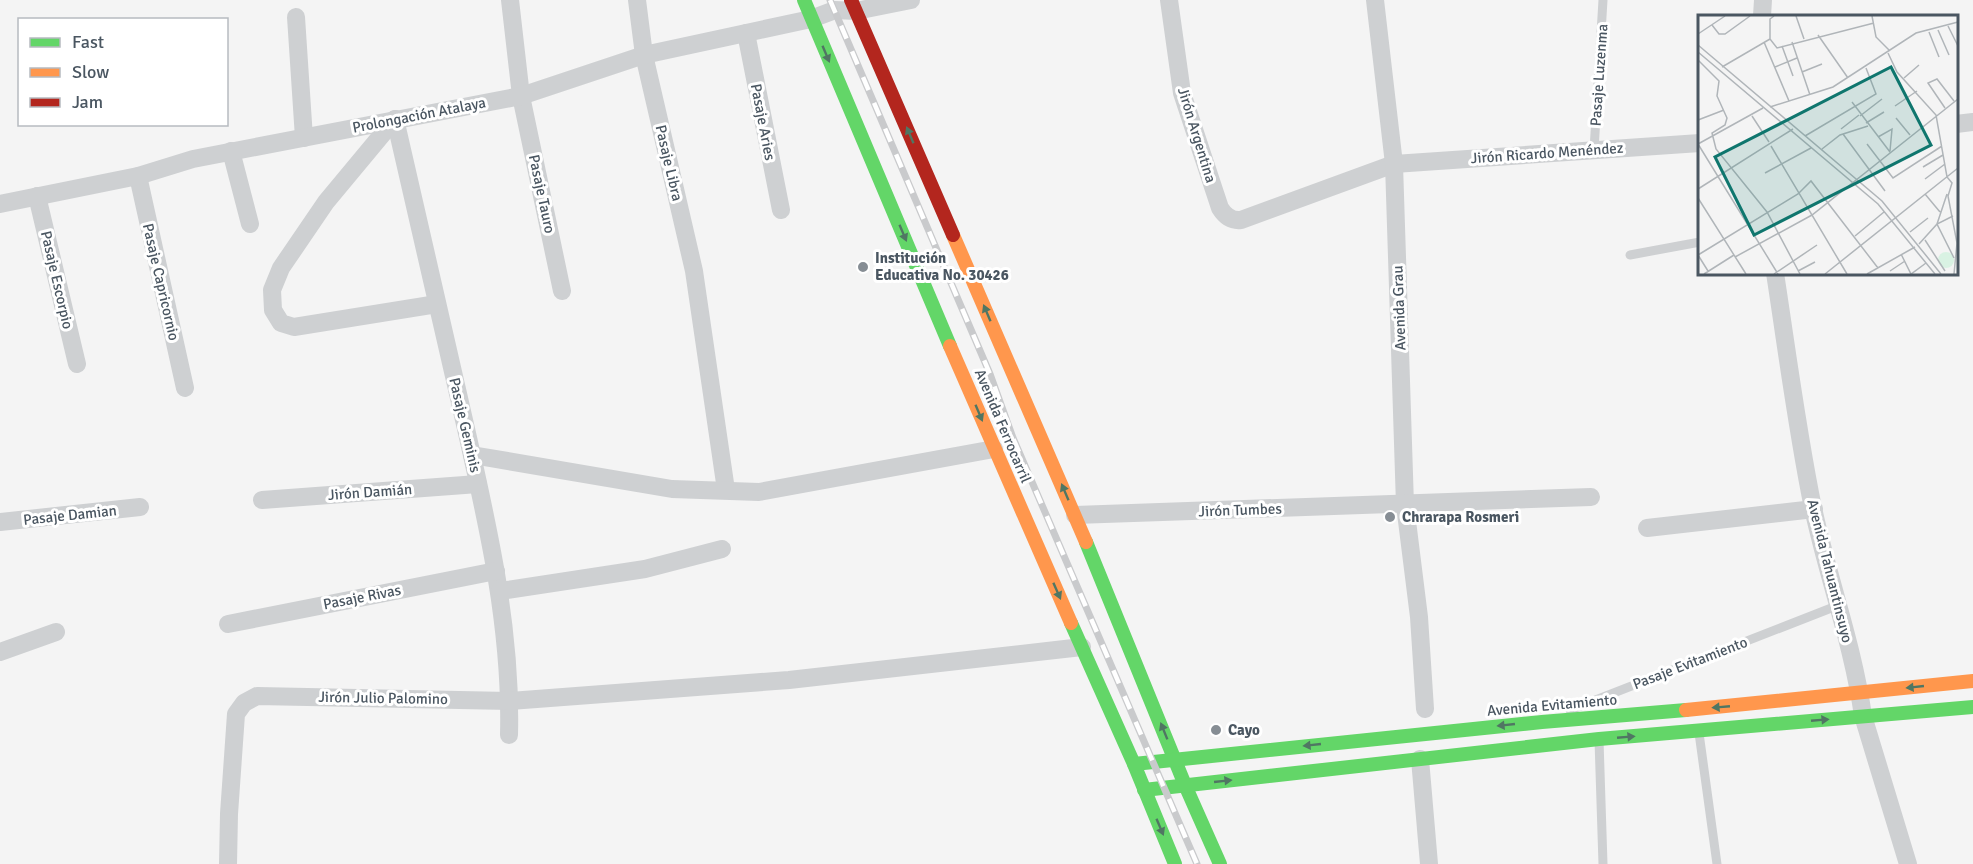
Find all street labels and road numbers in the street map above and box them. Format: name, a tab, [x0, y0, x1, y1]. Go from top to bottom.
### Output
street label: Pasaje Luzenma	[1586, 23, 1612, 127]
street label: Pasaje Aries	[747, 82, 779, 162]
street label: Jirón Argentina	[1174, 85, 1220, 185]
street label: Prolongación Atalaya	[351, 93, 487, 137]
street label: Pasaje Libra	[652, 123, 686, 203]
street label: Jirón Ricardo Menéndez	[1470, 139, 1624, 167]
street label: Pasaje Tauro	[525, 153, 559, 235]
street label: Pasaje Capricornio	[139, 222, 183, 343]
street label: Pasaje Escorpio	[37, 229, 77, 331]
street label: Avenida Grau	[1389, 265, 1409, 351]
street label: Avenida Ferrocarril	[971, 366, 1035, 486]
street label: Pasaje Geminis	[445, 376, 485, 475]
street label: Jirón Damián	[327, 480, 413, 504]
street label: Avenida Tahuantinsuyo	[1803, 497, 1857, 645]
street label: Jirón Tumbes	[1198, 500, 1283, 520]
street label: Pasaje Damian	[22, 501, 118, 529]
street label: Pasaje Rivas	[322, 581, 403, 613]
street label: Pasaje Evitamiento	[1630, 633, 1750, 693]
street label: Jirón Julio Palomino	[318, 688, 448, 708]
street label: Avenida Evitamiento	[1486, 690, 1618, 720]

